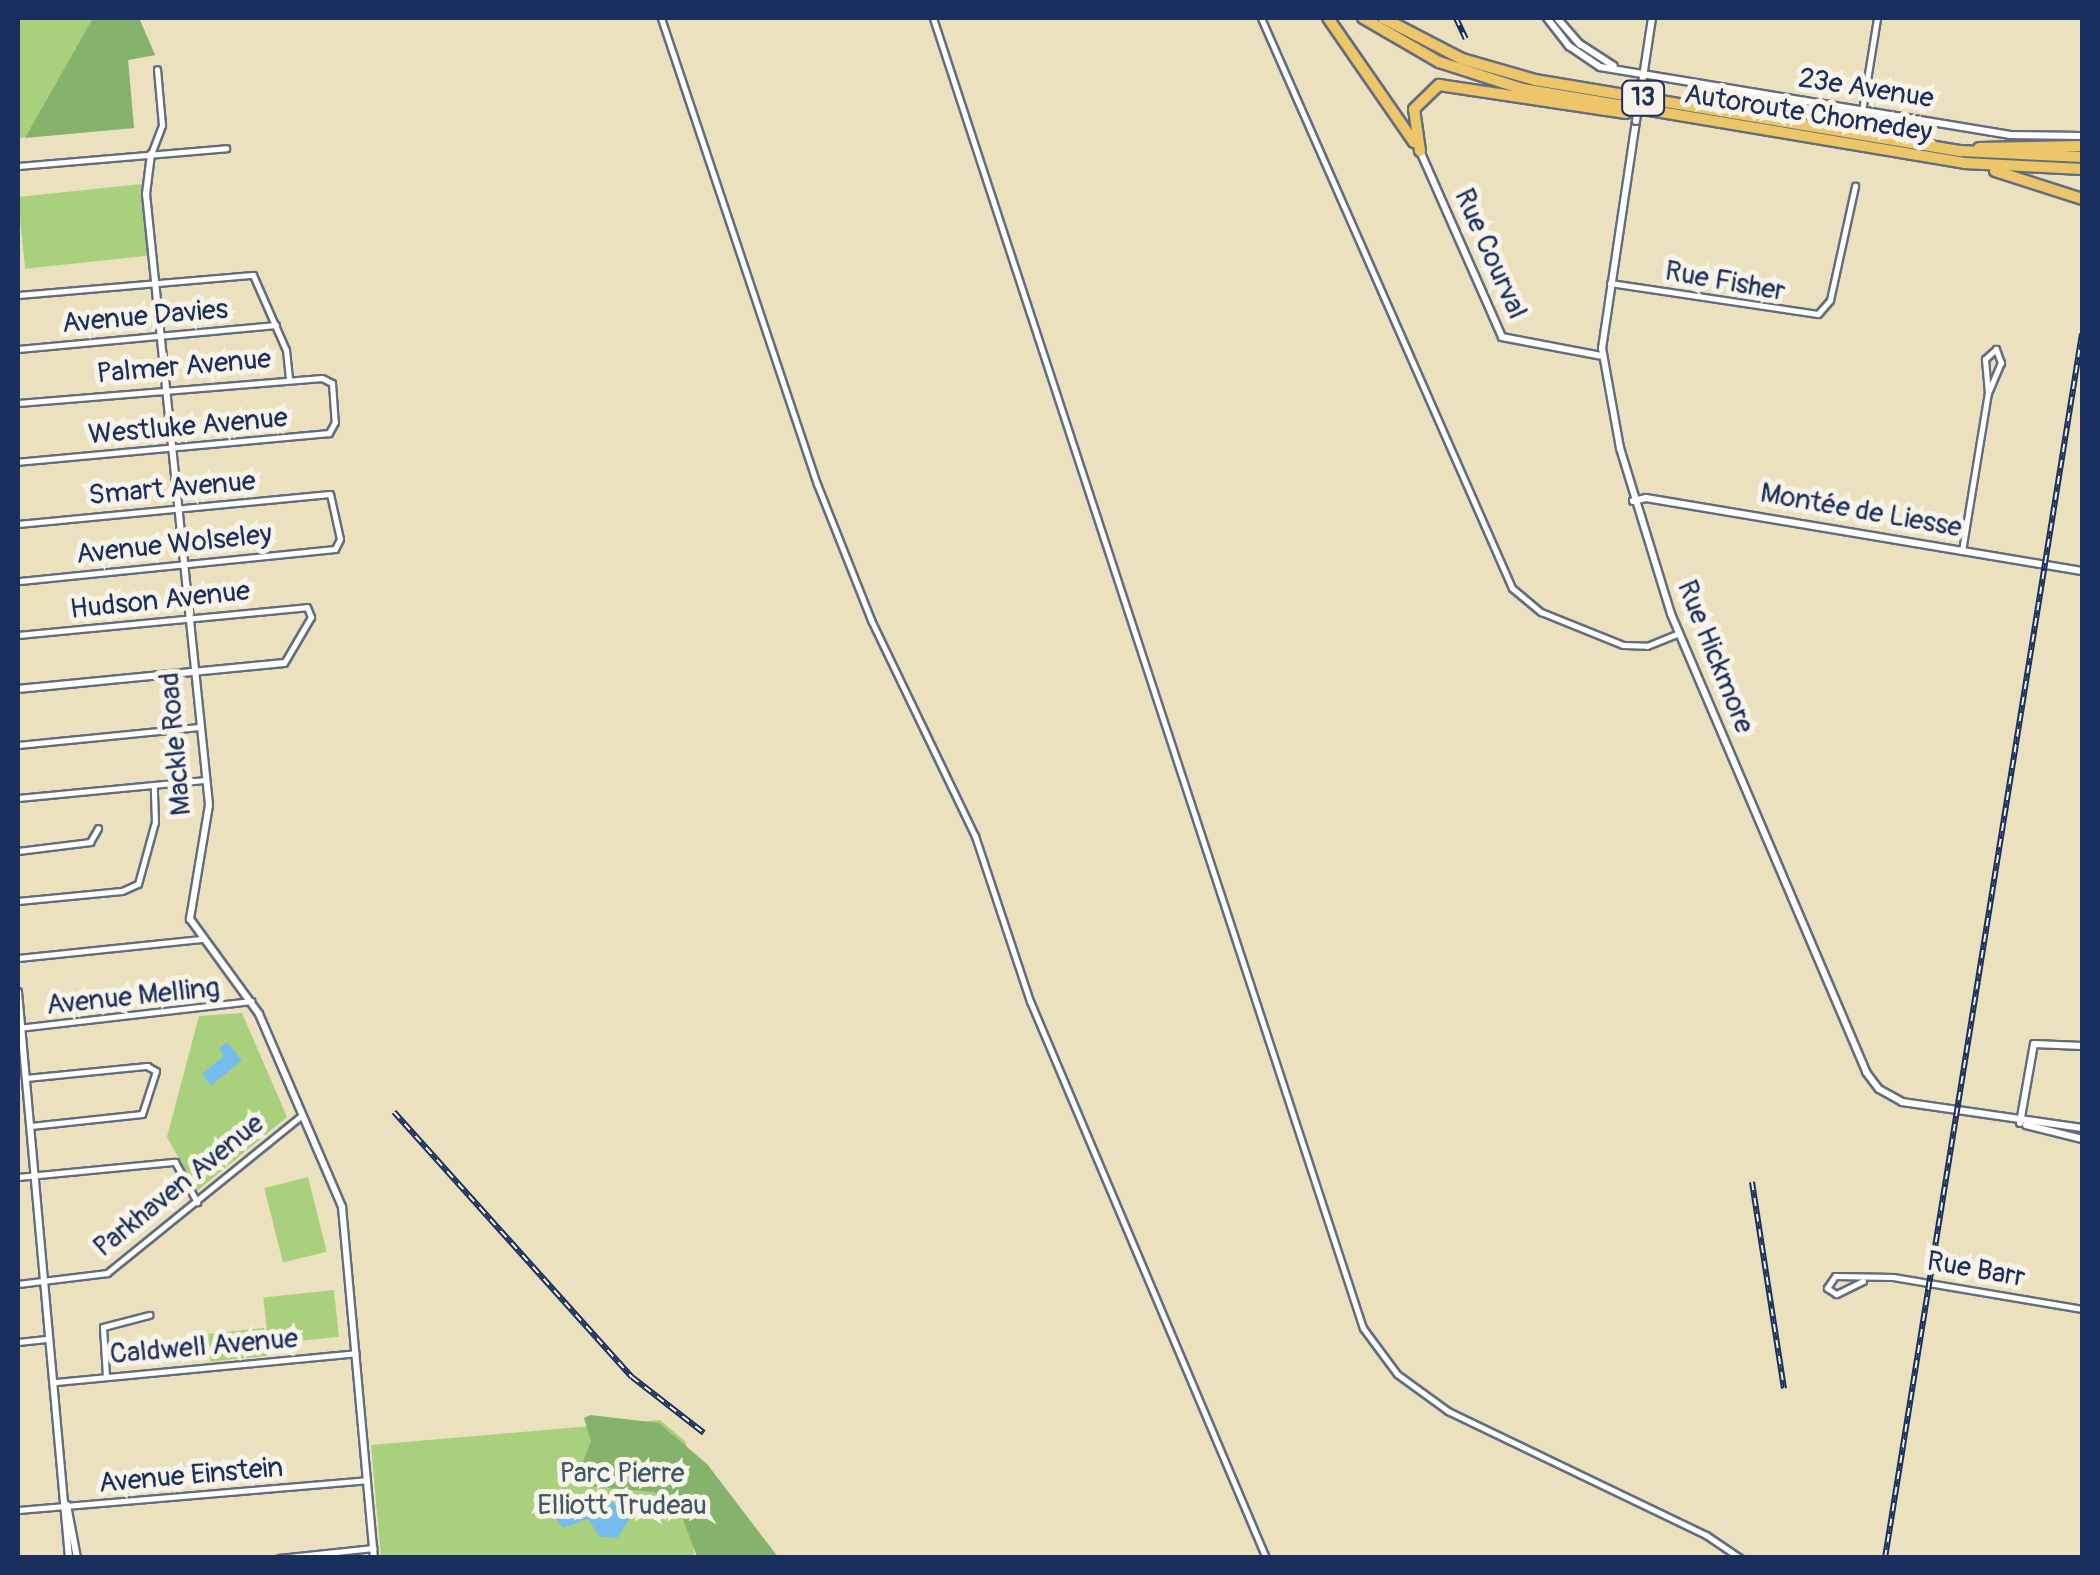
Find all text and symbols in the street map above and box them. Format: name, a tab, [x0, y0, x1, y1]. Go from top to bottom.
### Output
street label: 23e Avenue	[1796, 62, 1936, 116]
road number: 13	[1620, 78, 1666, 118]
street label: Autoroute Chomedey	[1682, 78, 1934, 150]
street label: Rue Courval	[1446, 184, 1534, 324]
street label: Rue Fisher	[1662, 255, 1788, 309]
street label: Avenue Davies	[61, 293, 229, 341]
street label: Palmer Avenue	[95, 343, 273, 391]
street label: Westluke Avenue	[87, 402, 289, 452]
street label: Smart Avenue	[87, 465, 257, 513]
street label: Montée de Liesse	[1758, 477, 1964, 545]
street label: Avenue Wolseley	[75, 518, 273, 572]
street label: Hudson Avenue	[68, 575, 252, 627]
street label: Rue Hickmore	[1669, 576, 1761, 738]
street label: Mackle Road	[153, 671, 199, 817]
street label: Avenue Melling	[45, 971, 221, 1023]
street label: Parkhaven Avenue	[87, 1107, 271, 1265]
street label: Rue Barr	[1924, 1245, 2028, 1295]
street label: Caldwell Avenue	[108, 1322, 300, 1372]
street label: Avenue Einstein	[97, 1451, 285, 1501]
park label: Parc Pierre Elliott Trudeau	[537, 1457, 707, 1523]

